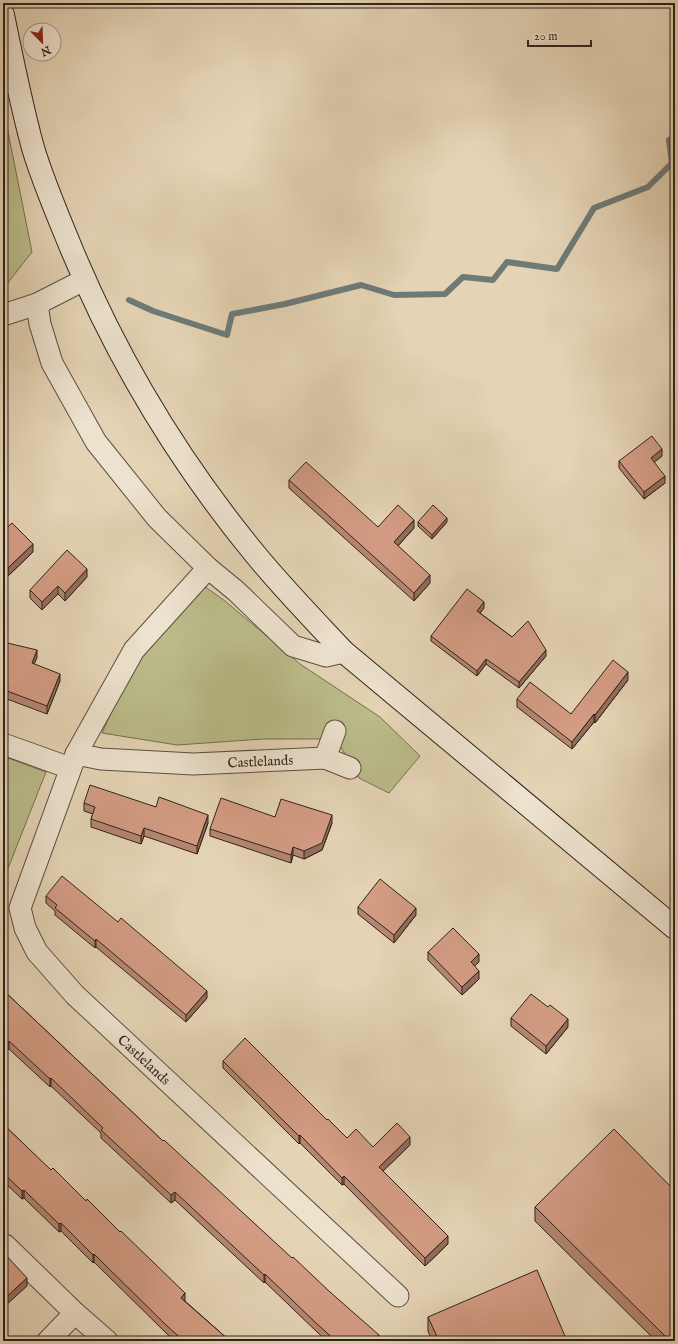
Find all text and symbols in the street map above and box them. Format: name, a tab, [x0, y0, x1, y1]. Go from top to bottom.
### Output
north arrow	[22, 22, 62, 62]
scale bar	[528, 22, 591, 48]
text: 20 m	[534, 29, 557, 44]
text: N	[38, 42, 54, 59]
street label: Castlelands	[227, 751, 294, 772]
street label: Castlelands	[113, 1031, 174, 1089]

